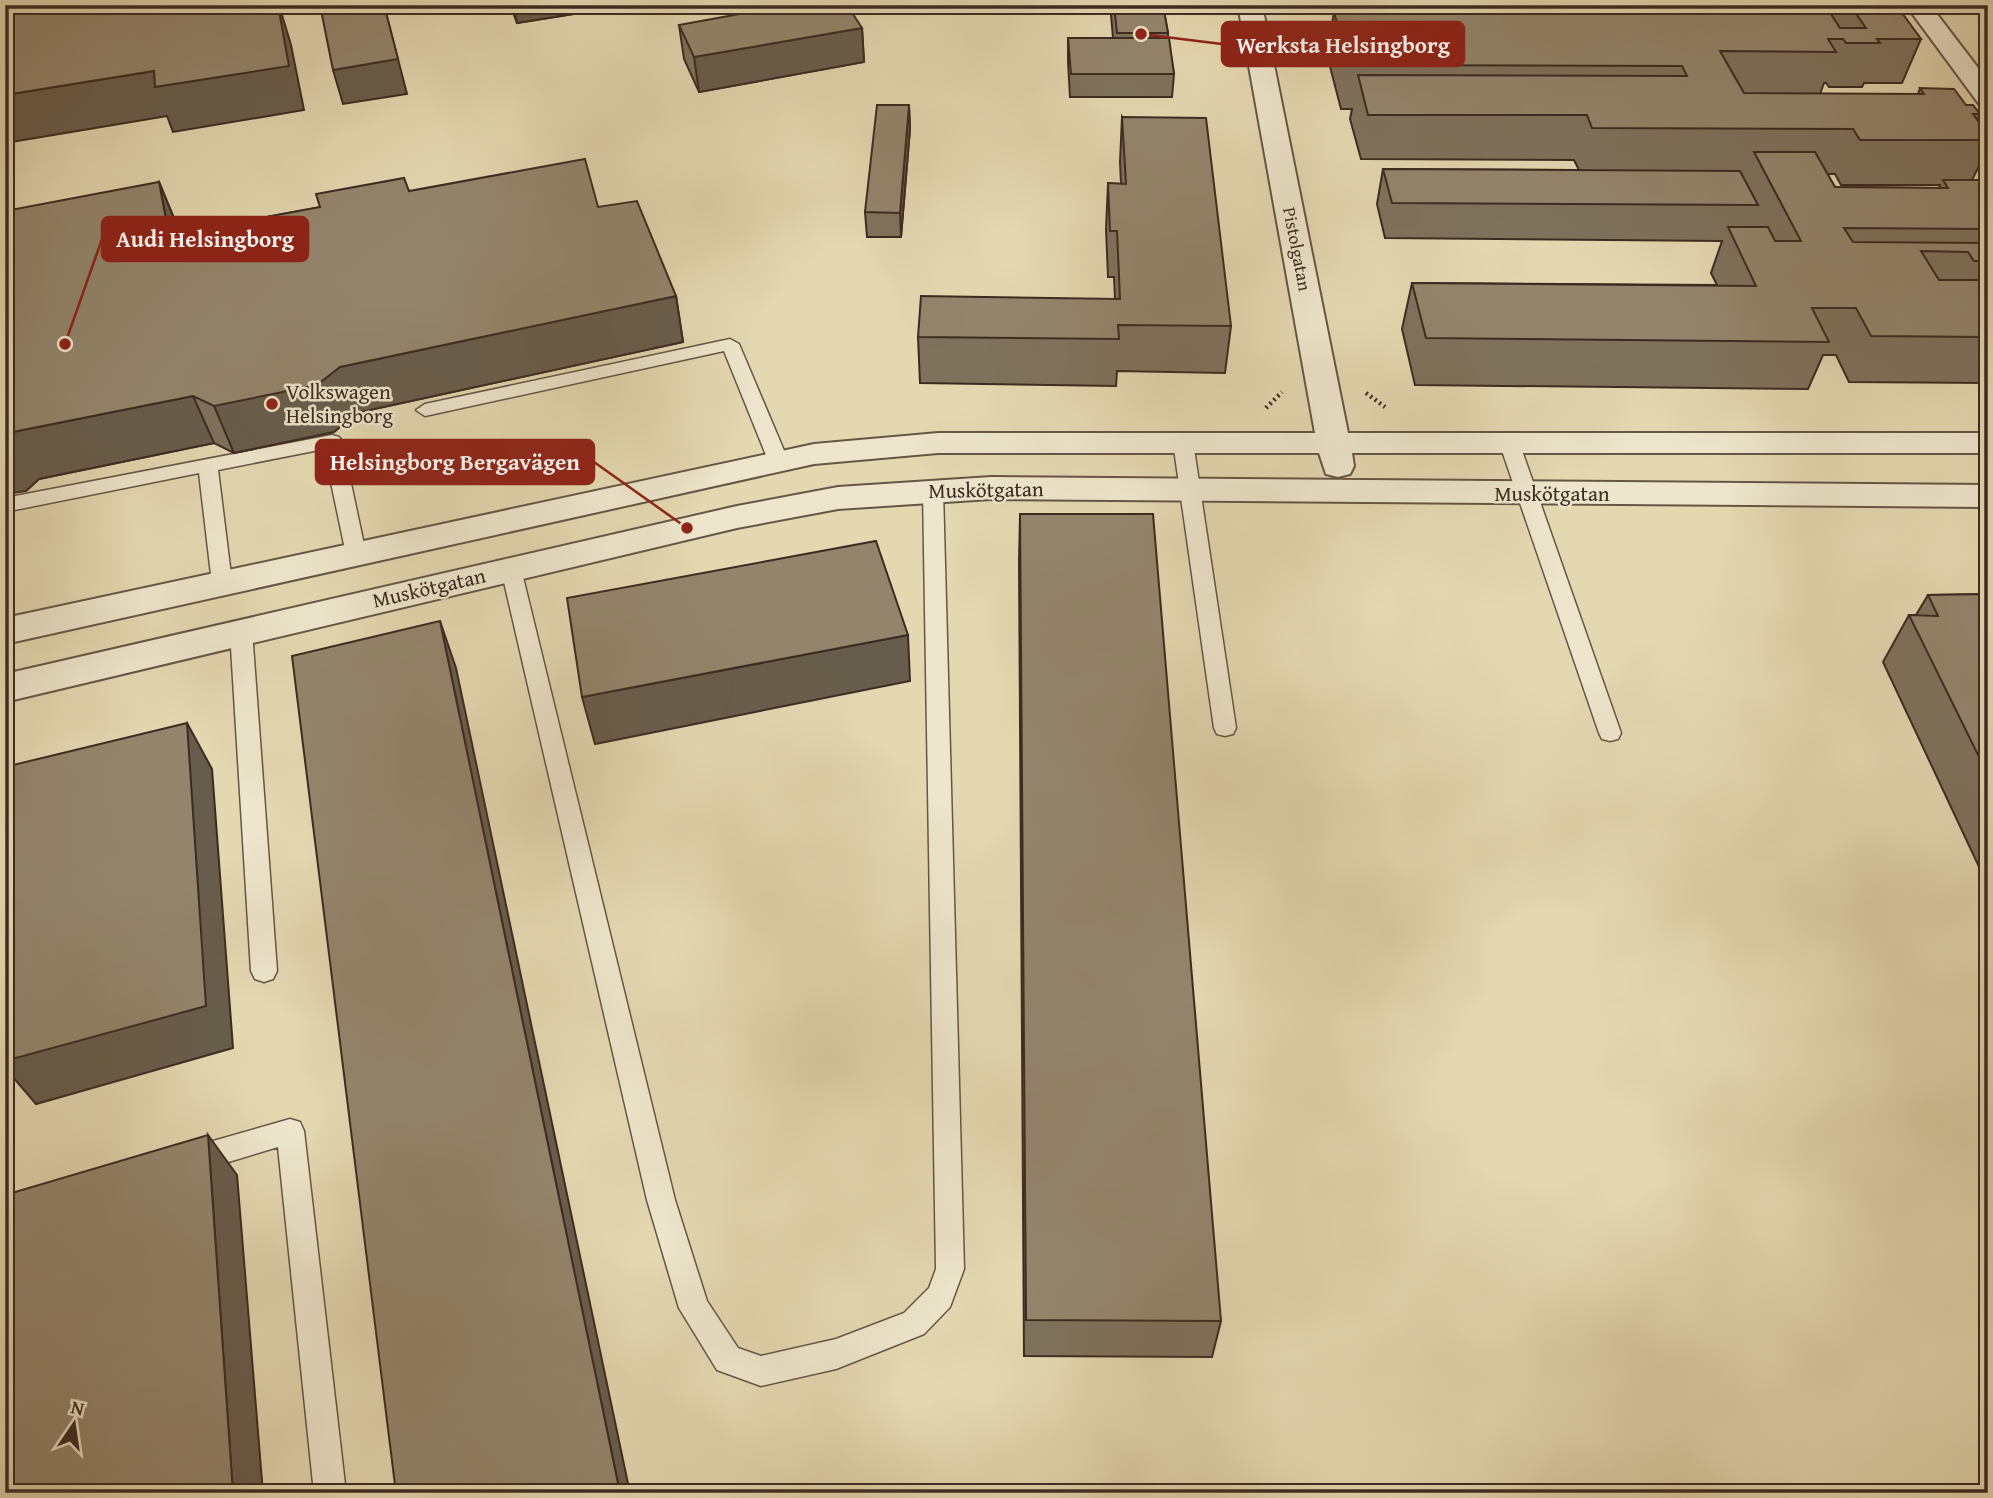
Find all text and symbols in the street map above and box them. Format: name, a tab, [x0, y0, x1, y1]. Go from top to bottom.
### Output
callout: Werksta Helsingborg	[1222, 22, 1464, 66]
text: Werksta Helsingborg	[1236, 28, 1451, 61]
street label: Pistolgatan	[1276, 205, 1319, 293]
callout: Audi Helsingborg	[102, 217, 308, 261]
text: Audi Helsingborg	[116, 222, 295, 255]
place label: Volkswagen Helsingborg	[286, 376, 393, 431]
marker: Volkswagen Helsingborg	[264, 396, 280, 412]
callout: Helsingborg Bergavägen	[316, 440, 594, 484]
text: Helsingborg Bergavägen	[330, 445, 580, 478]
street label: Muskötgatan	[928, 473, 1044, 506]
street label: Muskötgatan	[1494, 478, 1610, 509]
street label: Muskötgatan	[369, 559, 489, 616]
north arrow	[38, 1390, 108, 1460]
text: N	[68, 1392, 87, 1423]

